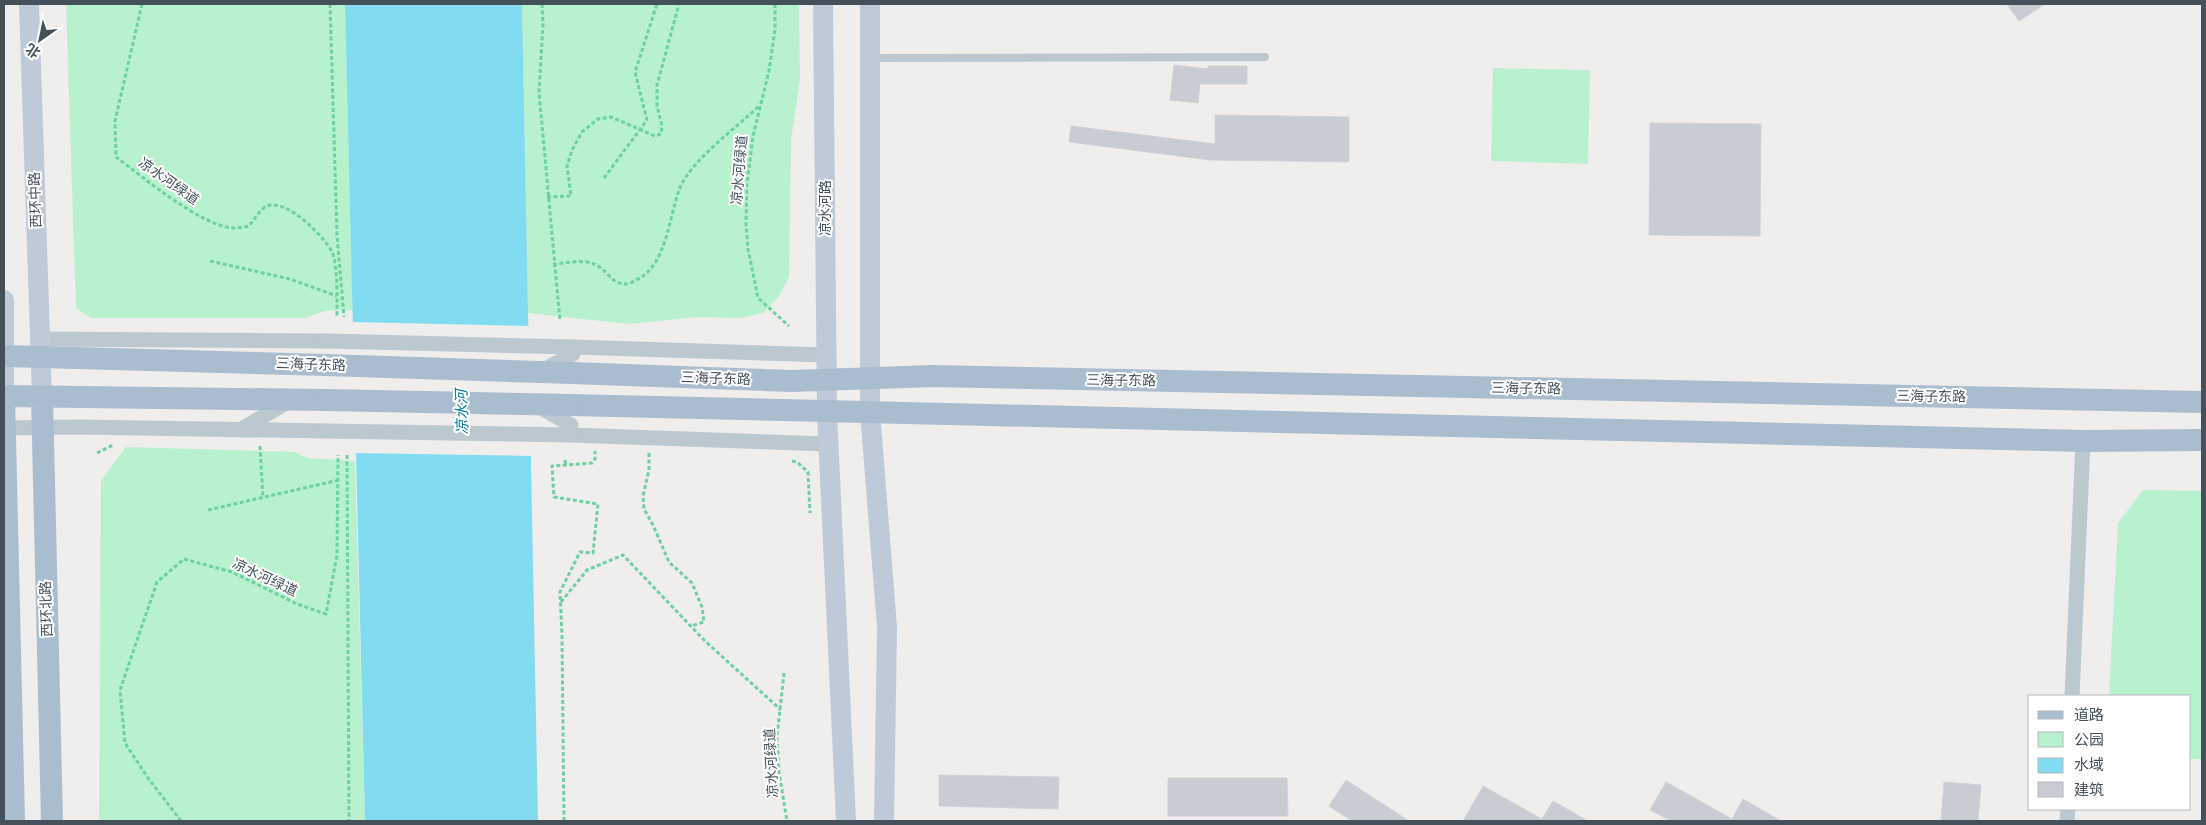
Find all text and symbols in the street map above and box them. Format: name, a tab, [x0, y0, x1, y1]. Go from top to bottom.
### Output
north arrow	[15, 15, 65, 65]
text: 北	[22, 39, 44, 63]
street label: 凉水河绿道	[726, 134, 752, 206]
street label: 凉水河绿道	[135, 153, 203, 209]
street label: 西环中路	[24, 172, 46, 228]
street label: 凉水河路	[815, 180, 835, 236]
street label: 三海子东路	[276, 353, 346, 375]
street label: 三海子东路	[681, 367, 751, 389]
street label: 三海子东路	[1086, 369, 1156, 391]
street label: 三海子东路	[1491, 377, 1561, 399]
street label: 三海子东路	[1896, 385, 1966, 407]
water label: 凉水河	[451, 386, 473, 435]
street label: 凉水河绿道	[229, 553, 301, 601]
street label: 西环北路	[35, 581, 57, 637]
legend	[2028, 695, 2191, 810]
text: 道路	[2074, 704, 2104, 726]
street label: 凉水河绿道	[759, 728, 783, 798]
text: 公园	[2074, 729, 2104, 751]
text: 水域	[2074, 754, 2104, 776]
text: 建筑	[2074, 779, 2104, 801]

